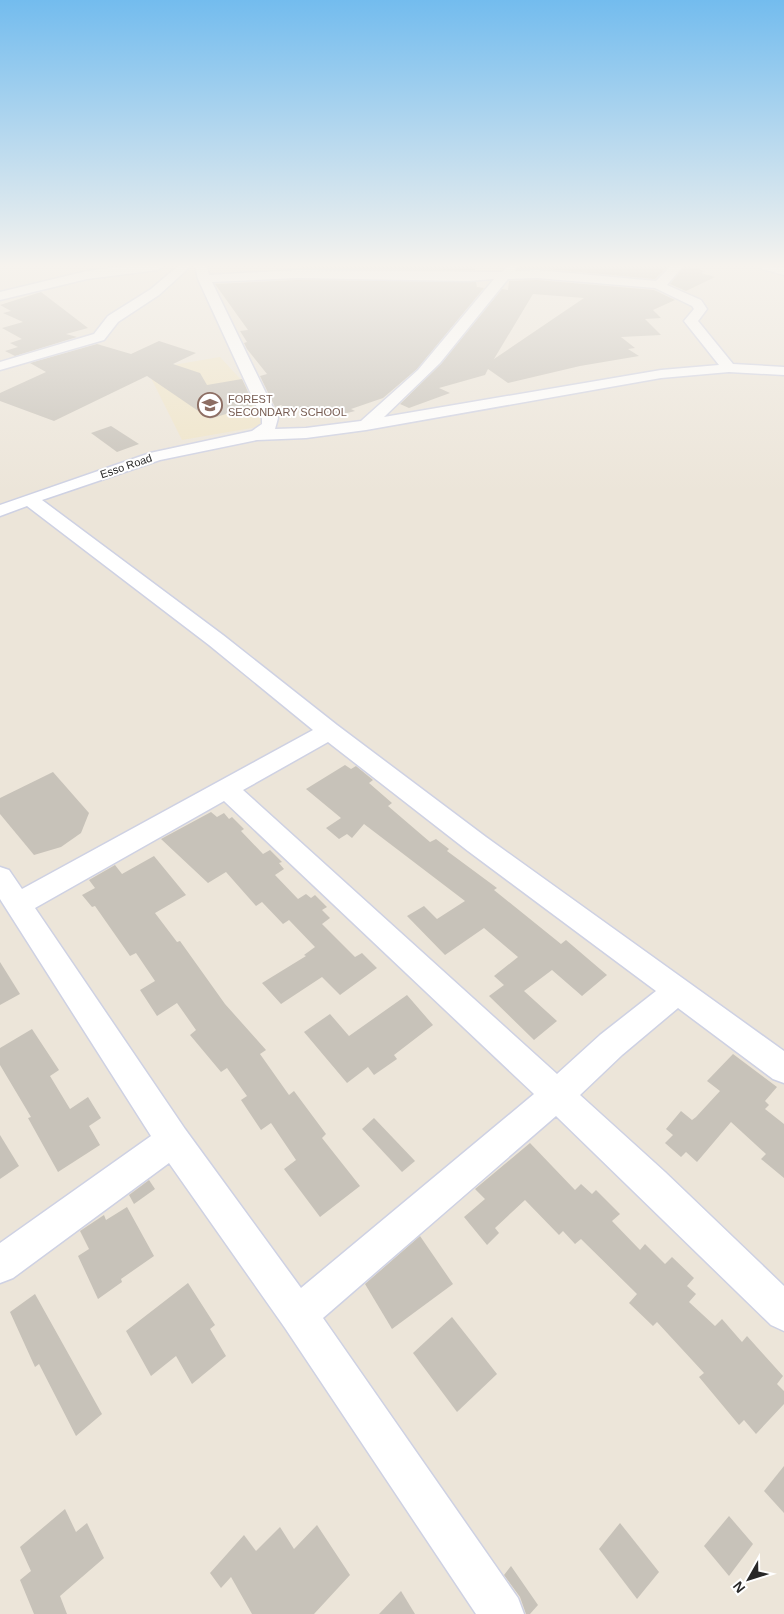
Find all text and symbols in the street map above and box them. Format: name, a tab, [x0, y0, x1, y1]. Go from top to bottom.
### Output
school or university icon: FOREST SECONDARY SCHOOL	[197, 392, 223, 418]
place label: FOREST SECONDARY SCHOOL	[228, 393, 347, 418]
street label: Esso Road	[99, 452, 153, 480]
north arrow	[724, 1554, 774, 1604]
text: N	[729, 1578, 748, 1596]

